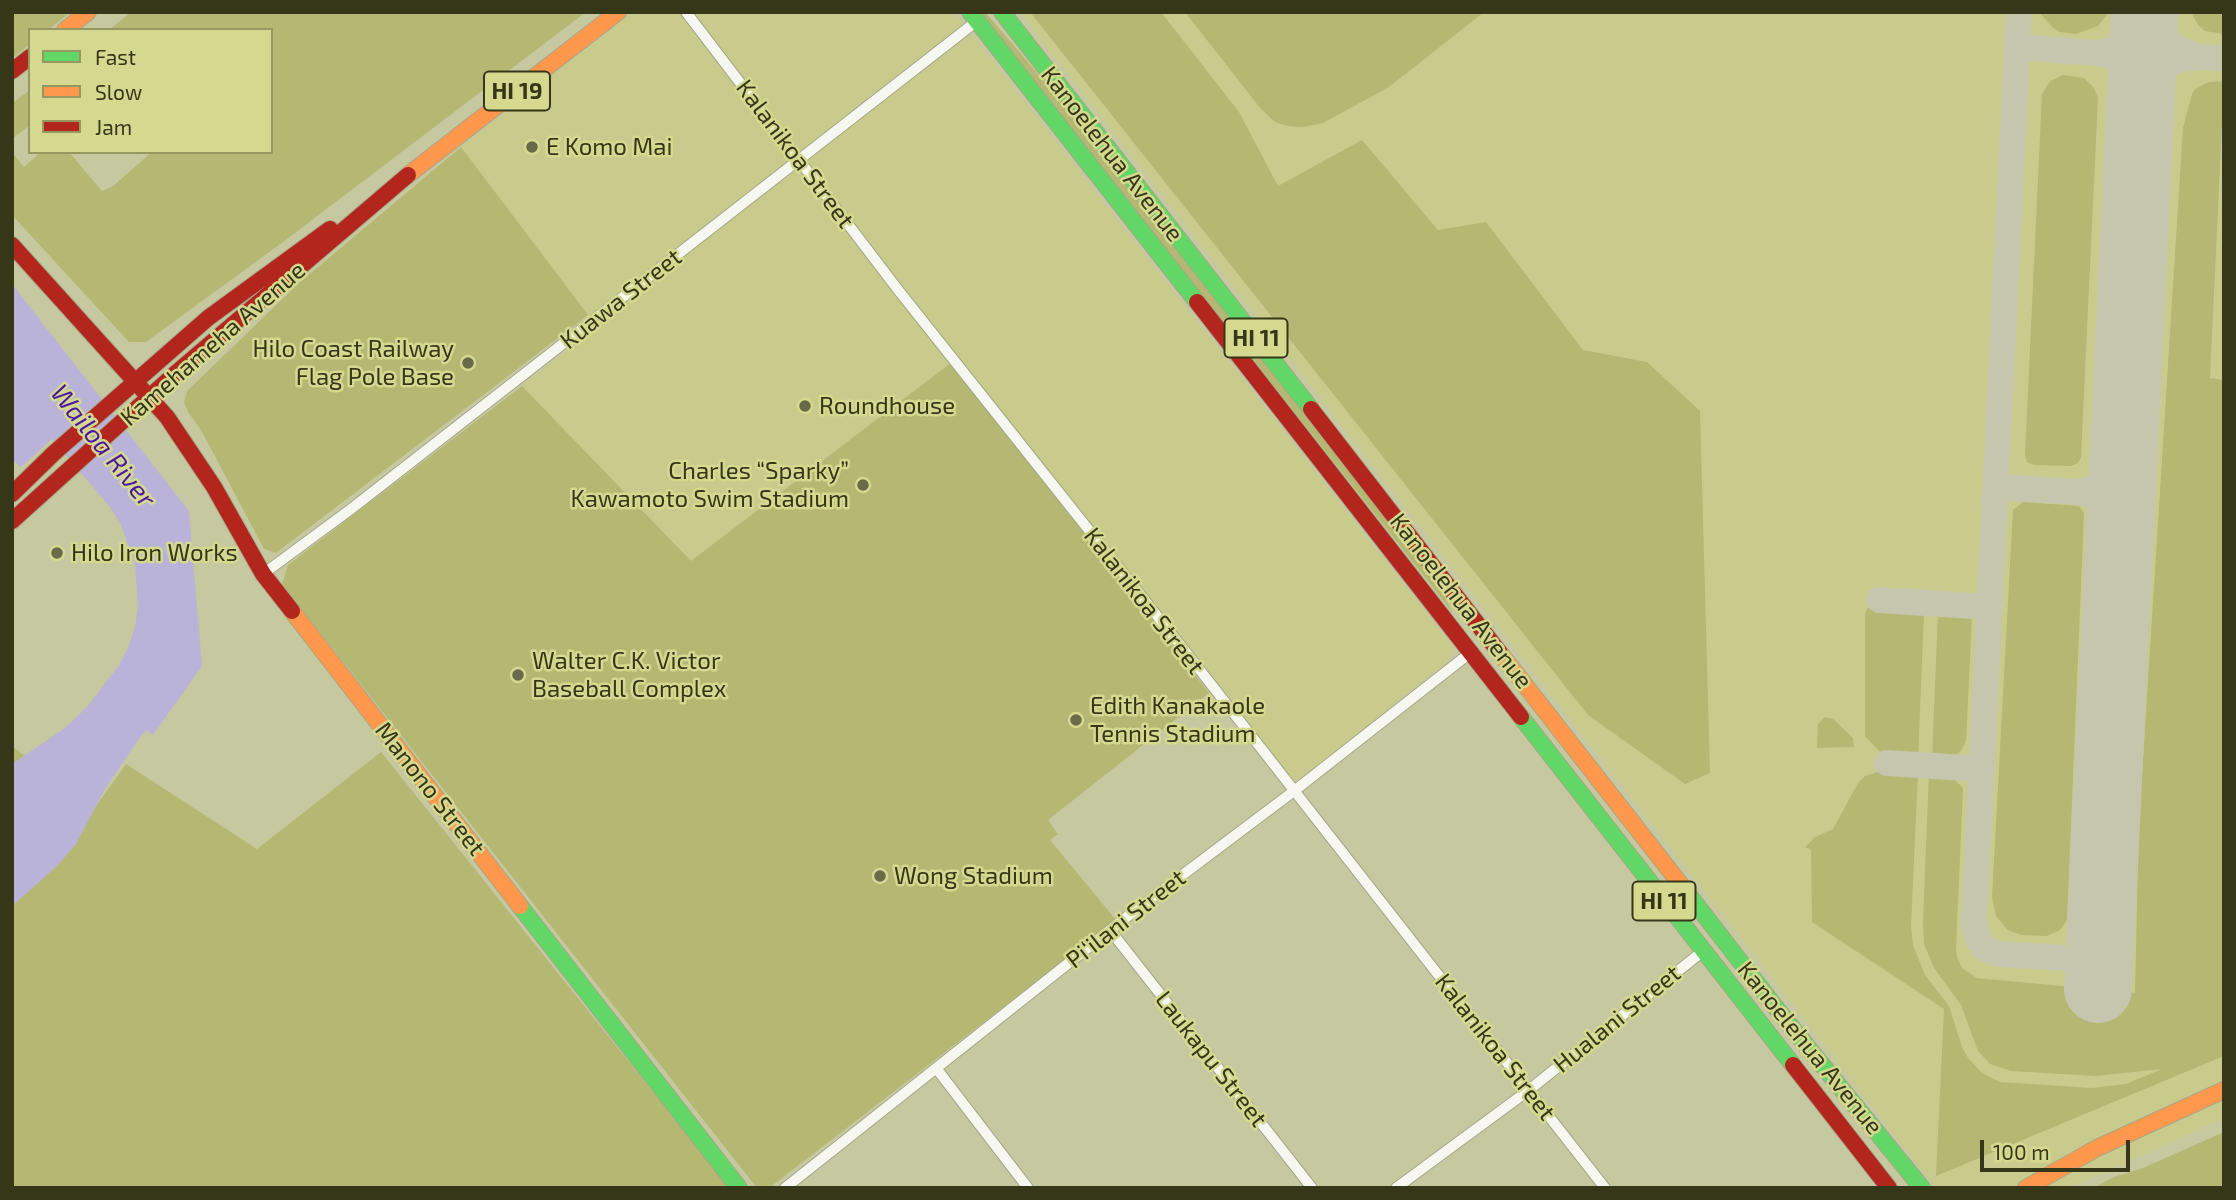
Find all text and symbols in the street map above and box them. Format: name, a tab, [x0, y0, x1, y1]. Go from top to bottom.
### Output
legend	[28, 28, 273, 154]
text: Fast	[95, 44, 136, 69]
street label: Kanoelehua Avenue	[1035, 61, 1189, 247]
road number: HI 19	[484, 72, 550, 110]
street label: Kalanikoa Street	[730, 74, 860, 234]
text: Slow	[95, 79, 142, 104]
text: Jam	[95, 114, 132, 139]
place label: E Komo Mai	[546, 133, 672, 161]
marker: E Komo Mai	[524, 139, 540, 155]
street label: Kuawa Street	[555, 243, 687, 355]
street label: Kamehameha Avenue	[115, 256, 311, 432]
road number: HI 11	[1224, 318, 1288, 358]
place label: Hilo Coast Railway Flag Pole Base	[252, 335, 454, 391]
marker: Hilo Coast Railway Flag Pole Base	[460, 355, 476, 371]
water label: Wailoa River	[44, 378, 162, 514]
place label: Roundhouse	[819, 392, 955, 420]
marker: Roundhouse	[797, 398, 813, 414]
place label: Charles “Sparky” Kawamoto Swim Stadium	[571, 457, 849, 513]
marker: Charles “Sparky” Kawamoto Swim Stadium	[855, 477, 871, 493]
street label: Kanoelehua Avenue	[1384, 508, 1538, 694]
street label: Kalanikoa Street	[1078, 522, 1210, 680]
place label: Hilo Iron Works	[71, 539, 238, 567]
marker: Hilo Iron Works	[49, 545, 65, 561]
place label: Walter C.K. Victor Baseball Complex	[532, 647, 727, 703]
marker: Walter C.K. Victor Baseball Complex	[510, 667, 526, 683]
place label: Edith Kanakaole Tennis Stadium	[1090, 692, 1265, 748]
marker: Edith Kanakaole Tennis Stadium	[1068, 712, 1084, 728]
street label: Manono Street	[369, 717, 491, 861]
place label: Wong Stadium	[894, 862, 1053, 890]
street label: Pi‘ilani Street	[1061, 863, 1191, 975]
marker: Wong Stadium	[872, 868, 888, 884]
road number: HI 11	[1632, 882, 1696, 920]
street label: Kanoelehua Avenue	[1731, 956, 1889, 1140]
street label: Hualani Street	[1548, 959, 1686, 1079]
street label: Kalanikoa Street	[1429, 968, 1561, 1126]
street label: Laukapu Street	[1149, 985, 1273, 1133]
scale bar	[1984, 1126, 2134, 1170]
text: 100 m	[1993, 1139, 2050, 1164]

